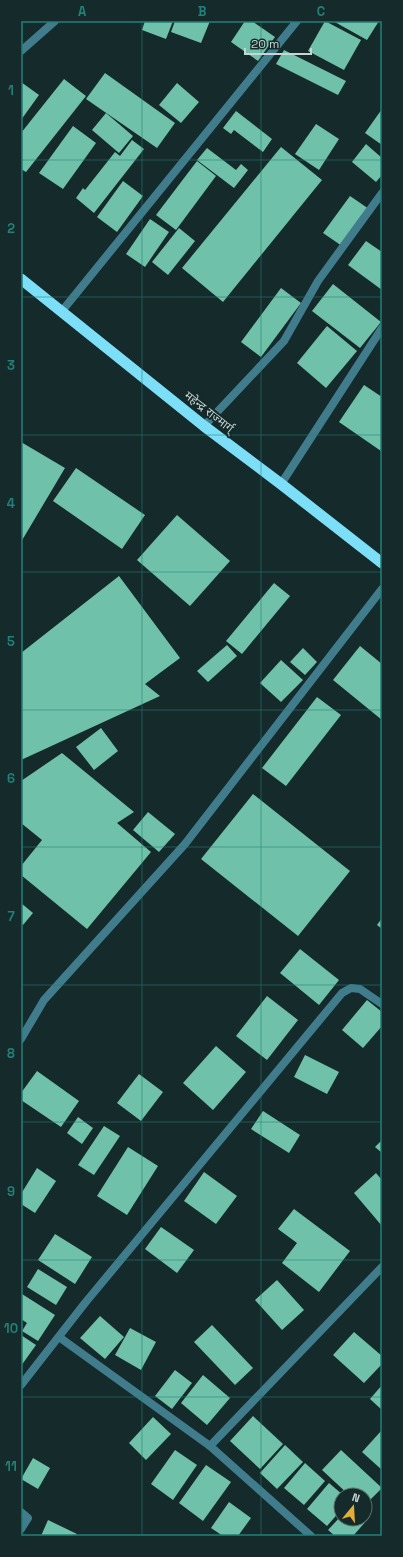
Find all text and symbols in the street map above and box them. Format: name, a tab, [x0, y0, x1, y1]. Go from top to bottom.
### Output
text: A	[78, 3, 87, 20]
text: B	[198, 3, 207, 20]
text: C	[317, 3, 325, 20]
scale bar	[245, 30, 311, 56]
text: 20 m	[251, 36, 279, 52]
text: 1	[8, 82, 14, 99]
text: 2	[7, 220, 15, 237]
text: 3	[7, 357, 15, 374]
street label: महेन्द्र राज्मार्ग्	[181, 388, 239, 438]
text: 4	[7, 495, 15, 512]
text: 5	[7, 633, 15, 650]
text: 6	[7, 770, 15, 787]
text: 7	[7, 908, 15, 925]
text: 8	[7, 1045, 15, 1062]
text: 9	[7, 1183, 15, 1200]
text: 10	[4, 1320, 18, 1337]
text: 11	[5, 1458, 17, 1475]
north arrow	[333, 1487, 373, 1527]
text: N	[350, 1490, 362, 1505]

